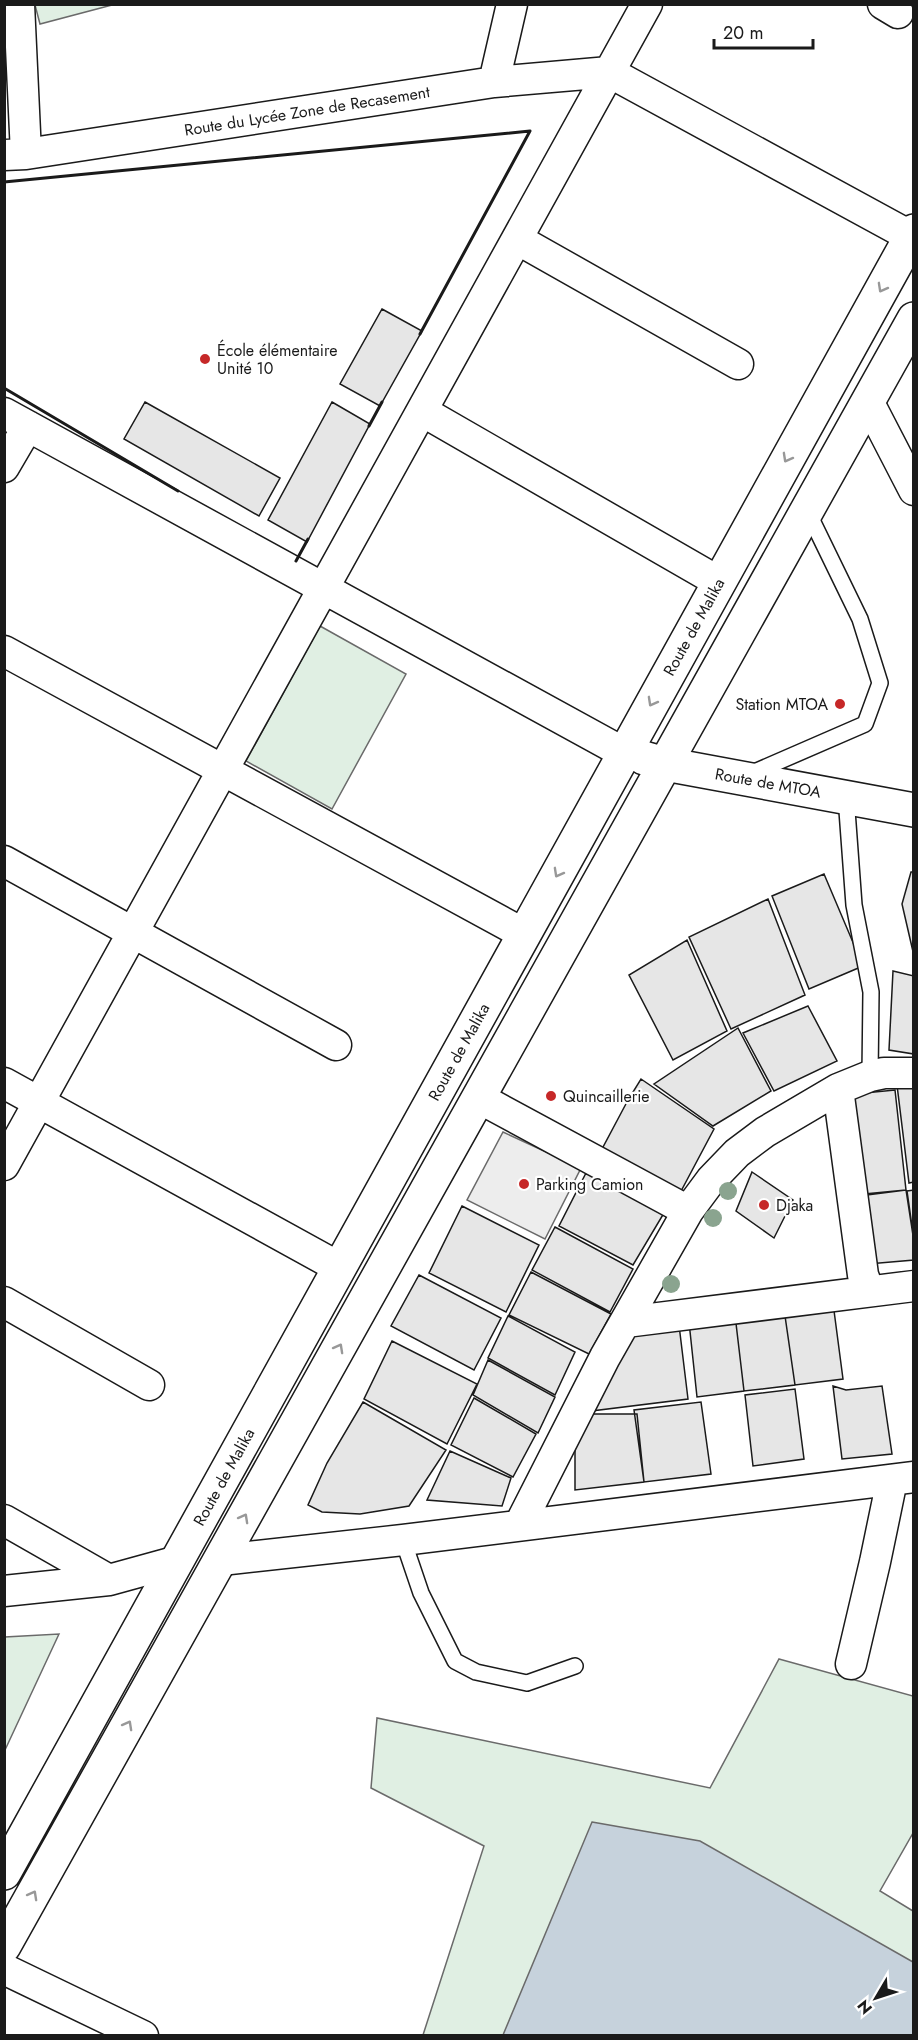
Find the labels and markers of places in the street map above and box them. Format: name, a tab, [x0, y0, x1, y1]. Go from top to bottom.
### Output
place label: École élémentaire Unité 10	[217, 339, 337, 380]
marker: École élémentaire Unité 10	[198, 352, 212, 366]
place label: Station MTOA	[735, 693, 828, 716]
marker: Station MTOA	[833, 697, 847, 711]
place label: Quincaillerie	[563, 1085, 650, 1108]
marker: Quincaillerie	[544, 1089, 558, 1103]
place label: Parking Camion	[536, 1173, 643, 1196]
marker: Parking Camion	[517, 1177, 531, 1191]
place label: Djaka	[776, 1194, 813, 1217]
marker: Djaka	[757, 1198, 771, 1212]

